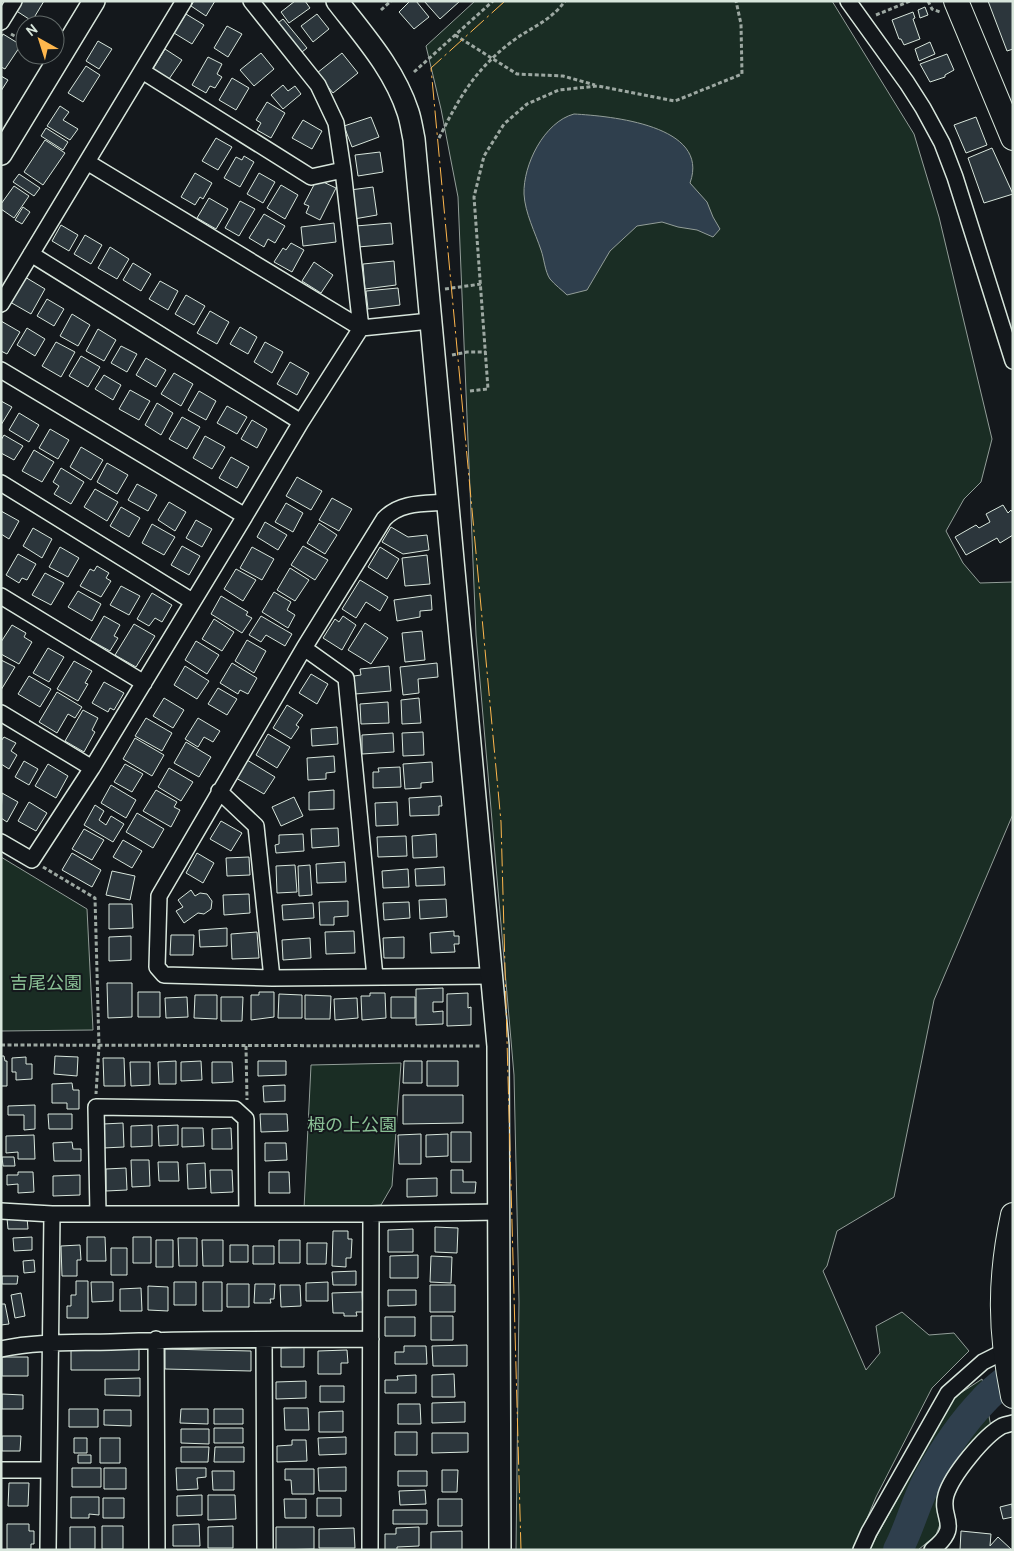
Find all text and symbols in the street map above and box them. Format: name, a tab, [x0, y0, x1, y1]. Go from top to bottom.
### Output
north arrow	[15, 15, 65, 65]
text: N	[22, 20, 41, 40]
park label: 吉尾公園	[10, 972, 82, 994]
park label: 栂の上公園	[307, 1114, 397, 1136]

